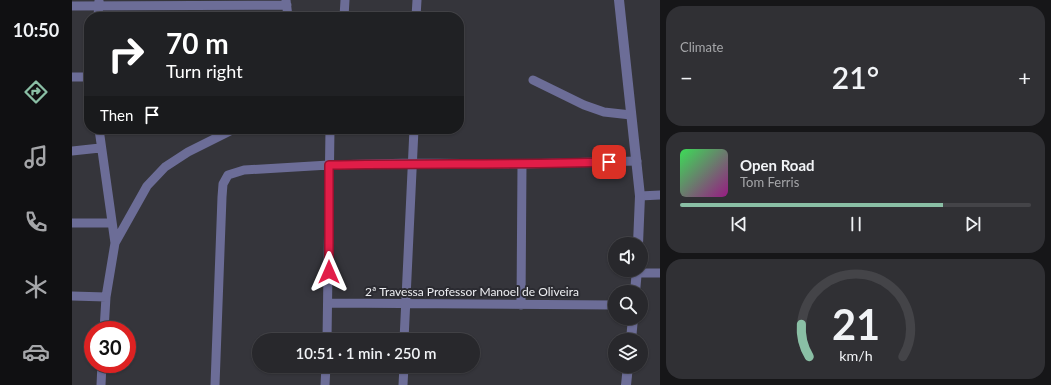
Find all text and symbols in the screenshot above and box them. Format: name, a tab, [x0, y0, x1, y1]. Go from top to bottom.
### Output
text: 10:50	[13, 19, 59, 41]
text: 70 m	[166, 26, 229, 60]
icon: right	[100, 28, 152, 80]
text: Climate	[680, 39, 723, 55]
text: 21°	[832, 59, 879, 95]
text: Turn right	[166, 60, 243, 82]
text: −	[680, 64, 693, 91]
text: +	[1018, 64, 1031, 91]
icon: directions	[22, 78, 50, 106]
icon: arrive	[141, 104, 163, 126]
text: Then	[100, 106, 133, 124]
icon: music	[22, 143, 50, 171]
pin	[592, 145, 626, 179]
icon: arrive	[598, 151, 620, 173]
text: Open Road	[740, 156, 815, 174]
text: Tom Ferris	[740, 174, 799, 190]
icon: phone	[22, 208, 50, 236]
icon: previous	[728, 213, 750, 235]
icon: pause	[845, 213, 867, 235]
icon: next	[962, 213, 984, 235]
map controls	[608, 237, 648, 373]
button: sound	[608, 237, 648, 277]
position arrow	[308, 251, 350, 293]
icon: climate	[22, 273, 50, 301]
street label: 2ª Travessa Professor Manoel de Oliveira	[365, 284, 579, 299]
button: search	[608, 285, 648, 325]
text: 21	[831, 299, 880, 349]
speed limit sign: 30	[84, 321, 136, 373]
button: layers	[608, 333, 648, 373]
icon: car	[22, 338, 50, 366]
text: 10:51 · 1 min · 250 m	[296, 344, 436, 362]
text: km/h	[839, 346, 872, 363]

